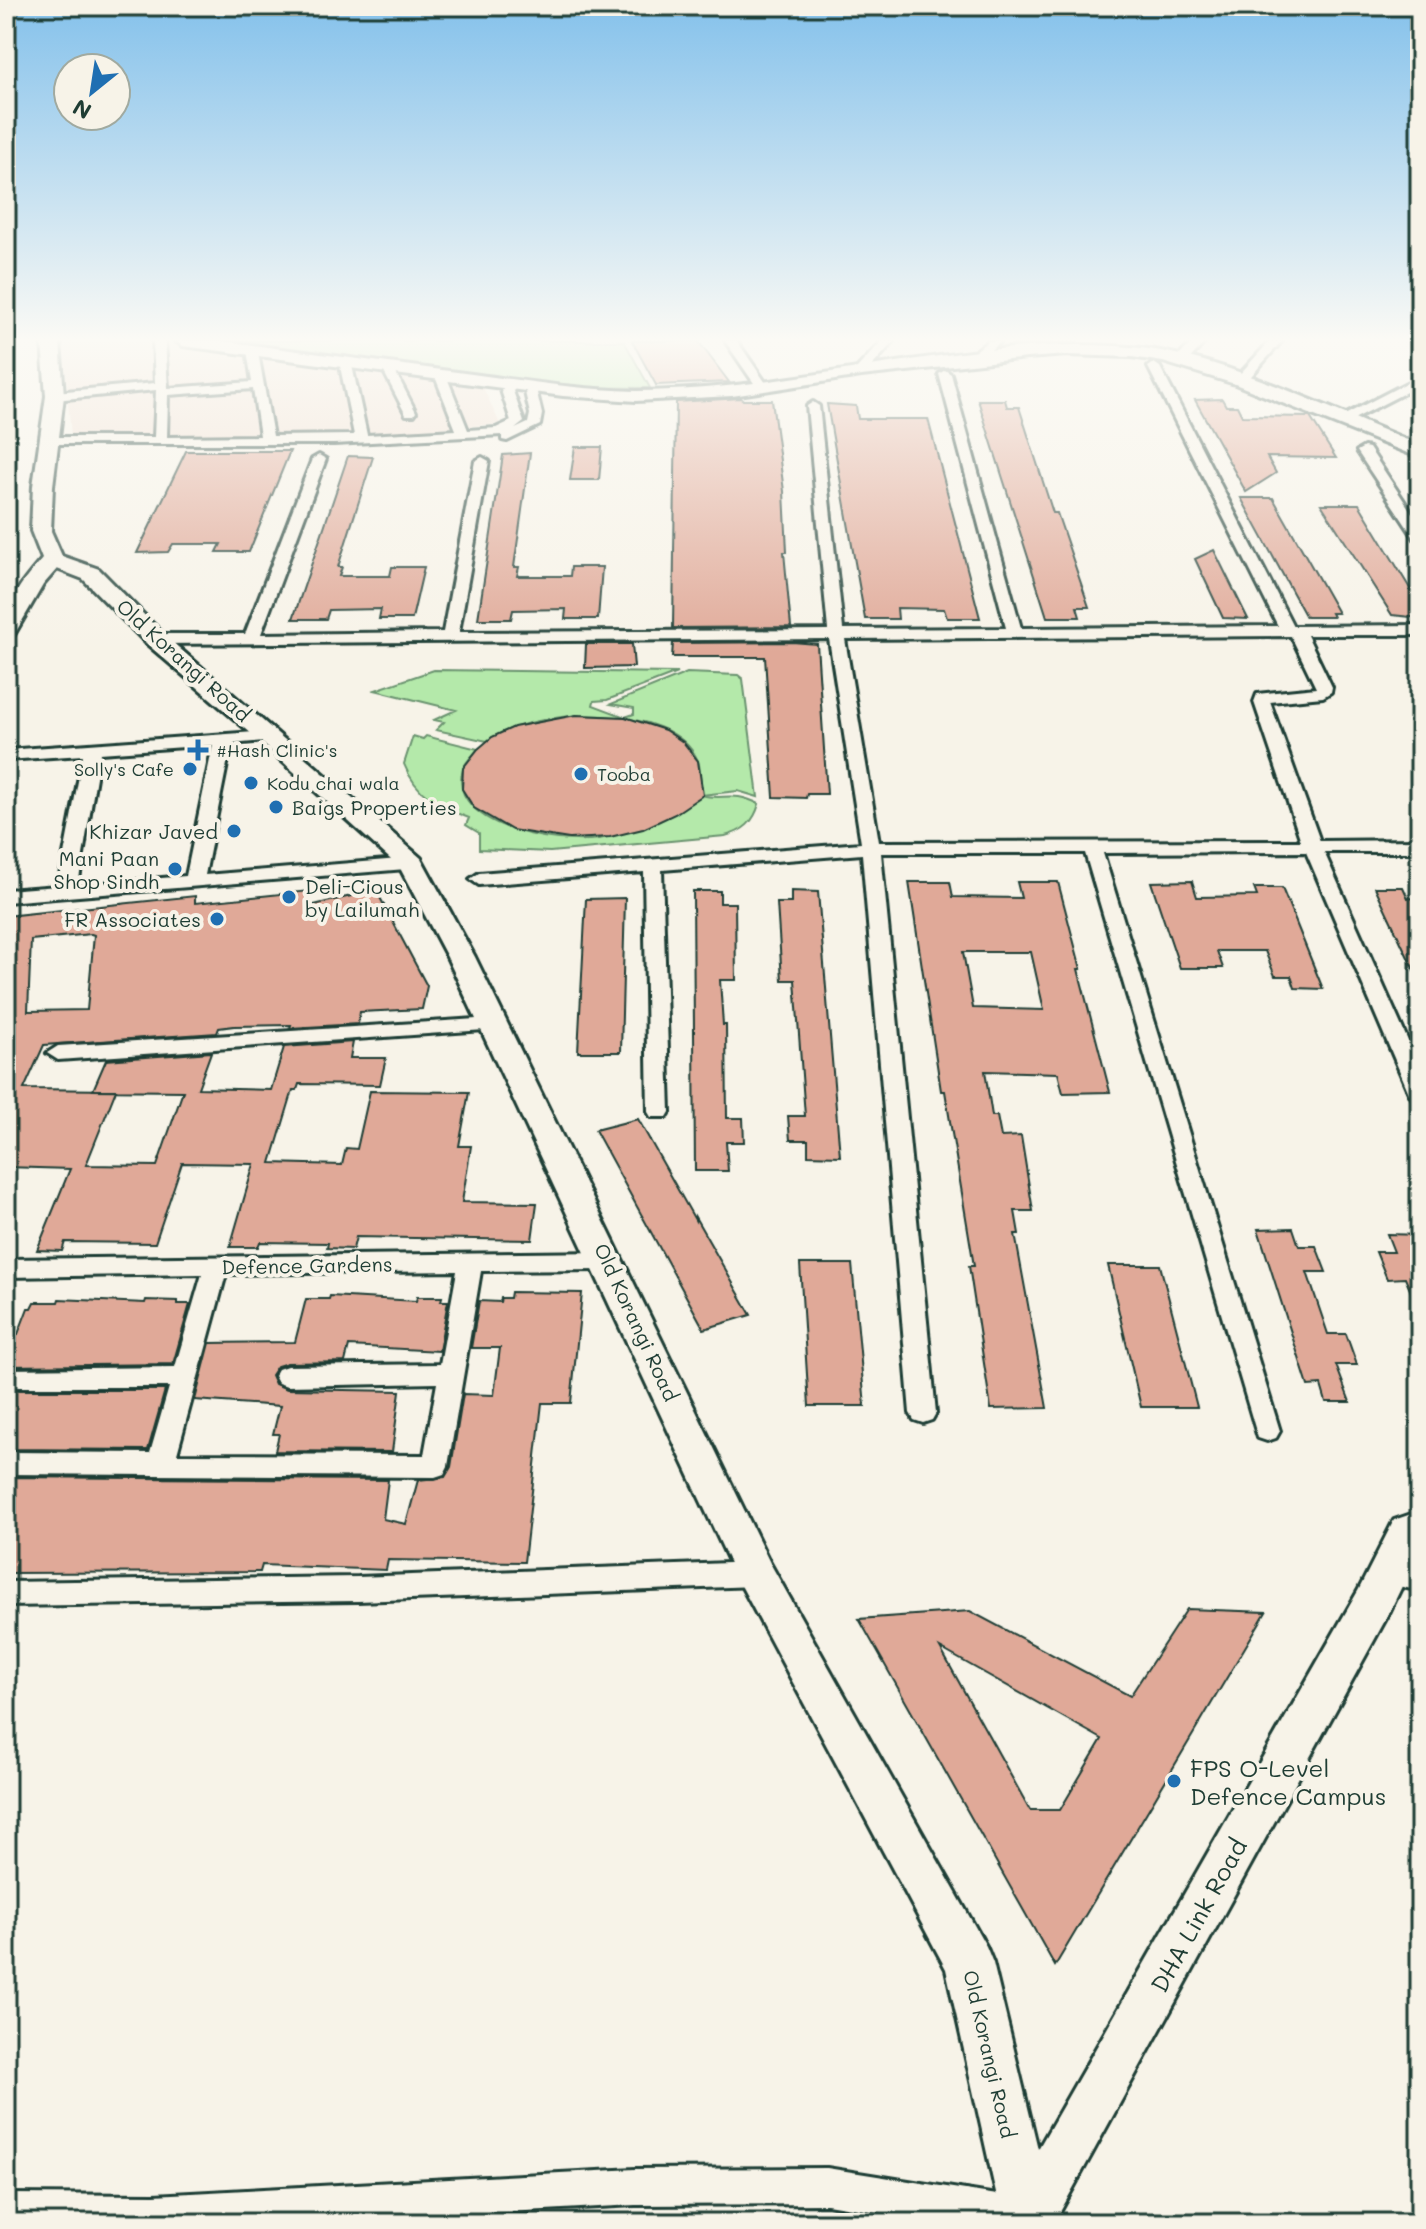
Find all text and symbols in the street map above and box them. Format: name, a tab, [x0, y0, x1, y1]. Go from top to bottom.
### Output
north arrow	[52, 52, 132, 132]
text: N	[67, 93, 96, 126]
street label: Old Korangi Road	[112, 593, 256, 727]
place label: #Hash Clinic's	[216, 738, 337, 762]
marker: #Hash Clinic's	[187, 739, 209, 761]
place label: Solly's Cafe	[74, 757, 174, 781]
marker: Solly's Cafe	[181, 760, 199, 778]
place label: Tooba	[597, 762, 651, 786]
marker: Tooba	[572, 765, 590, 783]
place label: Kodu chai wala	[267, 771, 400, 795]
marker: Kodu chai wala	[242, 774, 260, 792]
place label: Baigs Properties	[292, 794, 457, 820]
marker: Baigs Properties	[267, 798, 285, 816]
place label: Khizar Javed	[89, 818, 218, 844]
marker: Khizar Javed	[225, 822, 243, 840]
place label: Mani Paan Shop Sindh	[53, 845, 159, 894]
marker: Mani Paan Shop Sindh	[166, 860, 184, 878]
place label: Deli-Cious by Lailumah	[305, 873, 419, 922]
marker: Deli-Cious by Lailumah	[280, 888, 298, 906]
place label: FR Associates	[64, 906, 201, 932]
marker: FR Associates	[208, 910, 226, 928]
street label: Old Korangi Road	[589, 1239, 685, 1405]
street label: Defence Gardens	[221, 1251, 393, 1279]
place label: FPS O-Level Defence Campus	[1190, 1752, 1386, 1811]
marker: FPS O-Level Defence Campus	[1165, 1772, 1183, 1790]
street label: DHA Link Road	[1143, 1833, 1253, 1997]
street label: Old Korangi Road	[958, 1968, 1022, 2140]

